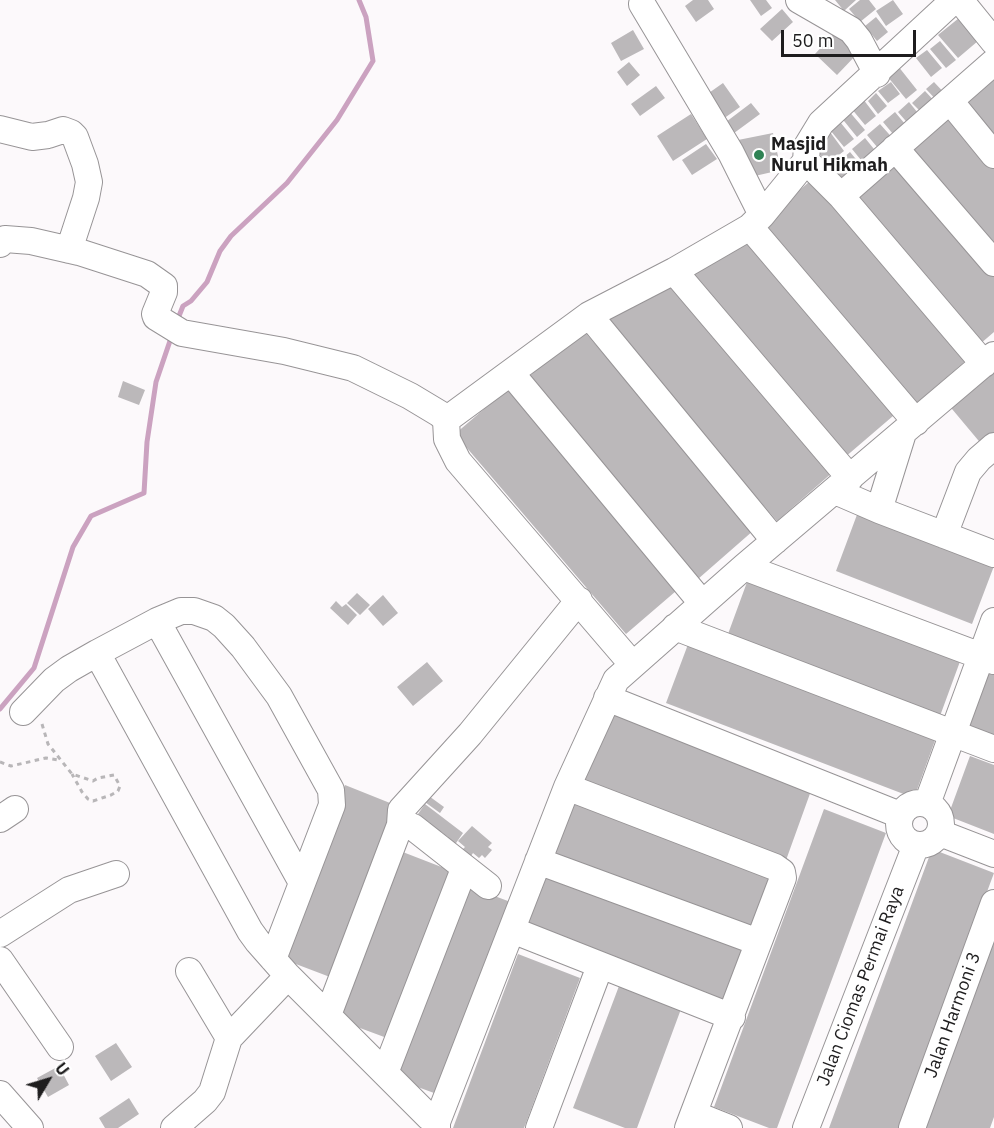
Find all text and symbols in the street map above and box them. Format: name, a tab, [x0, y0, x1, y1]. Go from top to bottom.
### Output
scale bar	[784, 18, 919, 56]
text: 50 m	[792, 29, 834, 52]
place label: Masjid Nurul Hikmah	[771, 134, 888, 176]
marker: Masjid Nurul Hikmah	[752, 148, 766, 162]
street label: Jalan Ciomas Permai Raya	[813, 883, 909, 1089]
street label: Jalan Harmoni 3	[920, 949, 986, 1081]
north arrow	[18, 1050, 78, 1110]
text: U	[51, 1058, 73, 1079]

